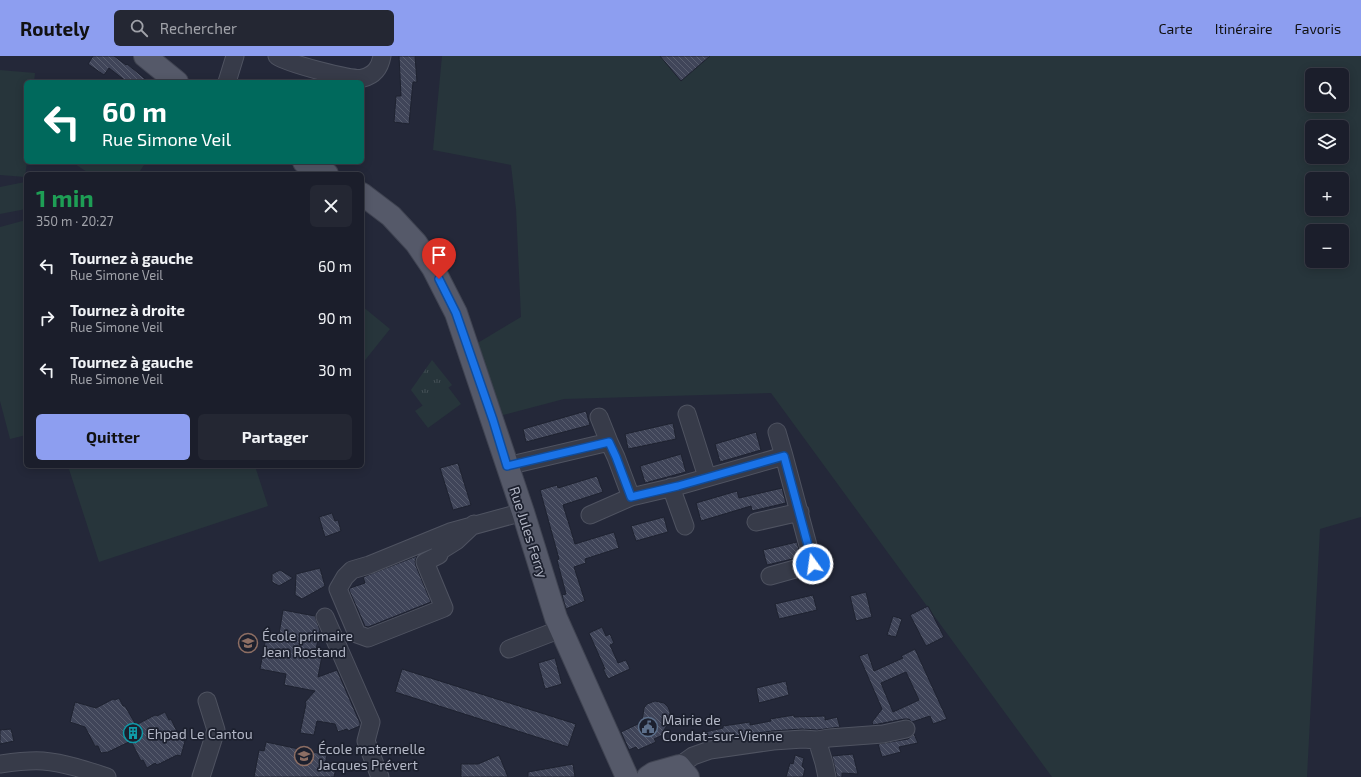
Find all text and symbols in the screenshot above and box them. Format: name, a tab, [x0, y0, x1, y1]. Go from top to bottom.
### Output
search box	[114, 10, 394, 46]
text: Routely	[20, 17, 90, 40]
icon: search	[128, 17, 150, 39]
text: Rechercher	[160, 19, 237, 37]
text: Carte	[1159, 20, 1193, 37]
text: Itinéraire	[1215, 20, 1273, 37]
text: Favoris	[1295, 20, 1341, 37]
map controls	[1305, 68, 1349, 268]
button: search	[1305, 68, 1349, 112]
text: 60 m	[102, 94, 167, 128]
icon: left	[36, 96, 88, 148]
button: layers	[1305, 120, 1349, 164]
text: Rue Simone Veil	[102, 128, 231, 150]
button: +	[1305, 172, 1349, 216]
text: 1 min	[36, 183, 94, 212]
button: close	[310, 185, 352, 227]
text: 350 m · 20:27	[36, 213, 113, 229]
button: −	[1305, 224, 1349, 268]
pin	[422, 238, 456, 279]
icon: arrive	[428, 244, 450, 266]
text: Tournez à gauche	[70, 249, 193, 267]
icon: left	[36, 255, 58, 277]
text: 60 m	[318, 257, 352, 275]
text: Rue Simone Veil	[70, 267, 163, 283]
text: Tournez à droite	[70, 301, 185, 319]
icon: right	[36, 307, 58, 329]
text: 90 m	[318, 309, 352, 327]
text: Rue Simone Veil	[70, 319, 163, 335]
text: Tournez à gauche	[70, 353, 193, 371]
icon: left	[36, 359, 58, 381]
text: 30 m	[318, 361, 352, 379]
text: Rue Simone Veil	[70, 371, 163, 387]
button: Quitter	[36, 414, 190, 460]
button: Partager	[198, 414, 352, 460]
street label: Rue Jules Ferry	[506, 484, 552, 580]
position arrow	[792, 543, 834, 585]
place label: École primaire Jean Rostand	[262, 627, 353, 660]
school or university icon: École primaire Jean Rostand	[237, 632, 259, 654]
place label: Mairie de Condat-sur-Vienne	[662, 711, 783, 744]
public building icon: Mairie de Condat-sur-Vienne	[637, 716, 659, 738]
building icon: Ehpad Le Cantou	[122, 722, 144, 744]
place label: Ehpad Le Cantou	[147, 725, 253, 742]
place label: École maternelle Jacques Prévert	[318, 740, 425, 773]
school or university icon: École maternelle Jacques Prévert	[293, 745, 315, 767]

